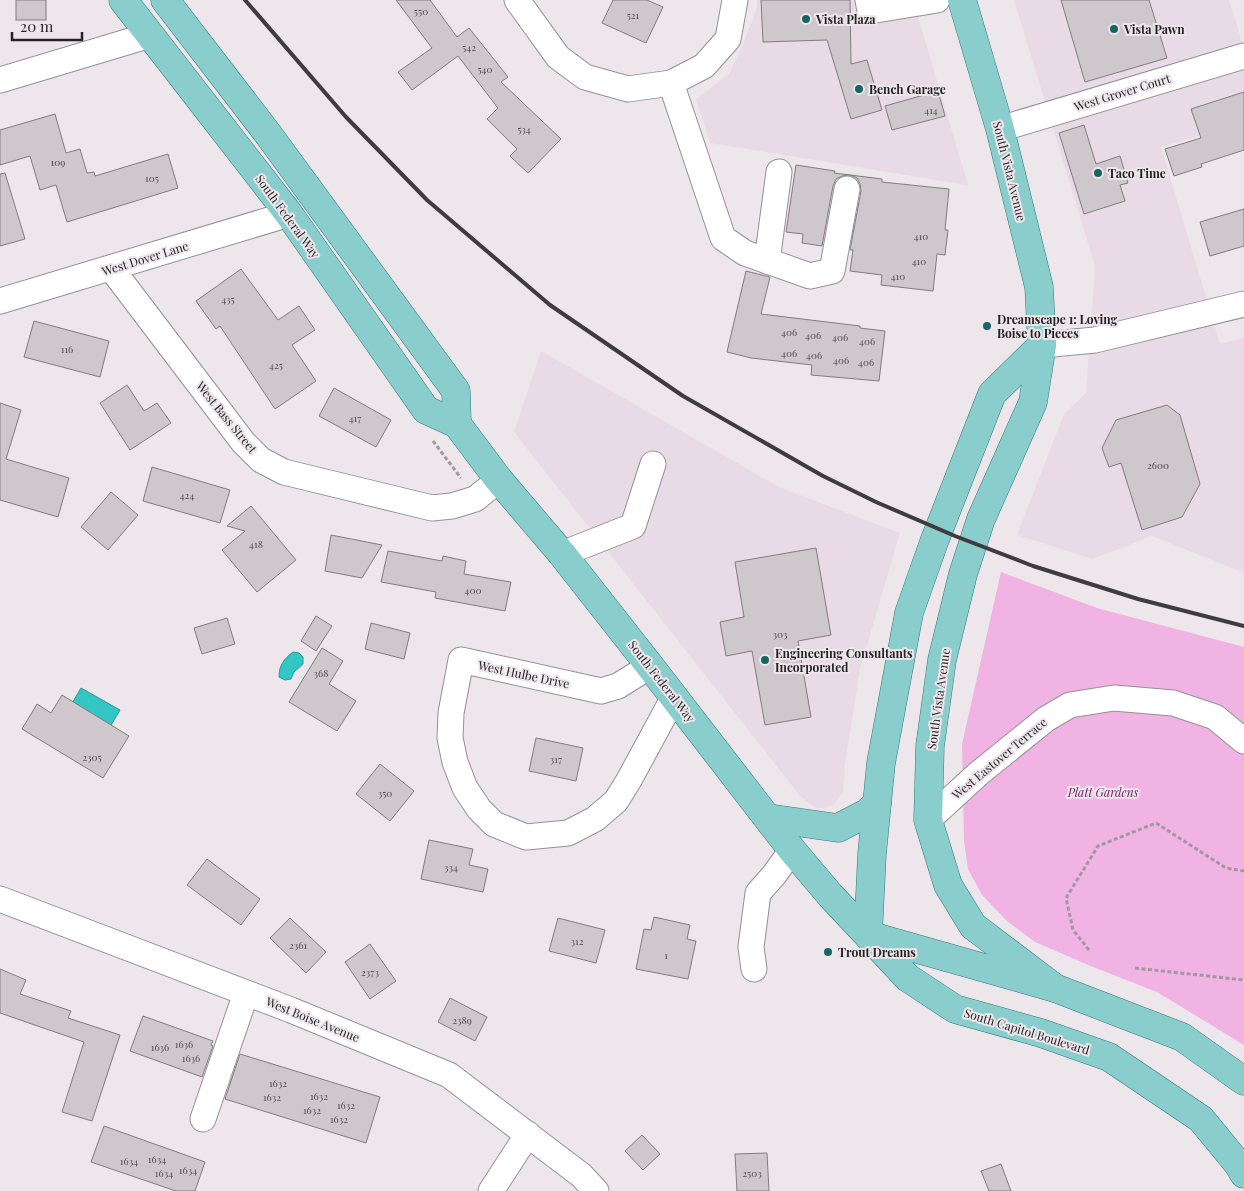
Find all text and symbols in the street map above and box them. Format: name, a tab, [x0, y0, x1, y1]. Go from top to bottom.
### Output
house number: 550	[414, 4, 428, 18]
house number: 521	[627, 8, 640, 22]
scale bar	[12, 10, 82, 42]
place label: Vista Plaza	[815, 11, 876, 27]
marker: Vista Plaza	[800, 13, 812, 25]
text: 20 m	[20, 16, 54, 36]
place label: Vista Pawn	[1123, 21, 1185, 37]
marker: Vista Pawn	[1108, 23, 1120, 35]
house number: 542	[462, 40, 476, 54]
house number: 540	[477, 62, 493, 76]
street label: West Grover Court	[1071, 70, 1173, 115]
place label: Bench Garage	[869, 81, 946, 97]
marker: Bench Garage	[853, 83, 865, 95]
house number: 414	[924, 103, 938, 117]
street label: South Vista Avenue	[990, 119, 1030, 223]
house number: 534	[517, 122, 531, 136]
house number: 109	[51, 155, 65, 169]
place label: Taco Time	[1108, 165, 1166, 181]
marker: Taco Time	[1092, 167, 1104, 179]
house number: 105	[145, 171, 159, 185]
street label: South Federal Way	[252, 171, 324, 261]
house number: 410	[914, 229, 928, 243]
street label: West Dover Lane	[99, 237, 190, 279]
house number: 410	[912, 254, 926, 268]
house number: 410	[891, 269, 905, 283]
house number: 435	[221, 292, 235, 306]
place label: Dreamscape 1: Loving Boise to Pieces	[997, 311, 1118, 341]
marker: Dreamscape 1: Loving Boise to Pieces	[981, 320, 993, 332]
house number: 406	[781, 325, 797, 339]
house number: 406	[805, 328, 821, 342]
house number: 406	[832, 330, 848, 344]
house number: 406	[859, 334, 875, 348]
house number: 116	[61, 342, 73, 356]
house number: 406	[781, 346, 797, 360]
house number: 406	[806, 348, 822, 362]
house number: 406	[833, 353, 849, 367]
house number: 406	[858, 355, 874, 369]
house number: 425	[269, 358, 283, 372]
street label: West Bass Street	[192, 377, 261, 457]
house number: 417	[349, 411, 361, 425]
house number: 2600	[1147, 458, 1169, 472]
house number: 424	[180, 488, 194, 502]
house number: 418	[249, 537, 263, 551]
house number: 400	[465, 583, 481, 597]
house number: 303	[772, 627, 788, 641]
street label: South Federal Way	[625, 637, 699, 725]
place label: Engineering Consultants Incorporated	[775, 645, 913, 675]
street label: South Vista Avenue	[923, 647, 953, 751]
marker: Engineering Consultants Incorporated	[759, 654, 771, 666]
street label: West Hulbe Drive	[476, 656, 571, 691]
house number: 368	[314, 666, 328, 680]
street label: West Eastover Terrace	[947, 714, 1050, 803]
house number: 2305	[82, 750, 102, 764]
house number: 317	[550, 752, 562, 766]
park label: Platt Gardens	[1067, 784, 1139, 800]
house number: 350	[378, 786, 392, 800]
house number: 334	[444, 860, 458, 874]
house number: 312	[571, 934, 584, 948]
house number: 2361	[289, 938, 307, 952]
place label: Trout Dreams	[838, 944, 916, 960]
marker: Trout Dreams	[822, 946, 834, 958]
house number: 1	[664, 948, 668, 962]
house number: 2373	[361, 965, 379, 979]
street label: West Boise Avenue	[263, 993, 362, 1045]
street label: South Capitol Boulevard	[962, 1004, 1092, 1058]
house number: 2389	[452, 1013, 472, 1027]
house number: 1636	[175, 1037, 193, 1051]
house number: 1636	[151, 1040, 169, 1054]
house number: 1636	[182, 1051, 200, 1065]
house number: 1632	[269, 1076, 287, 1090]
house number: 1632	[310, 1089, 328, 1103]
house number: 1632	[263, 1090, 281, 1104]
house number: 1632	[337, 1098, 355, 1112]
house number: 1632	[303, 1103, 321, 1117]
house number: 1632	[330, 1112, 348, 1126]
house number: 1634	[148, 1152, 166, 1166]
house number: 1634	[120, 1154, 138, 1168]
house number: 1634	[179, 1163, 197, 1177]
house number: 1634	[155, 1166, 173, 1180]
house number: 2503	[742, 1166, 762, 1180]

